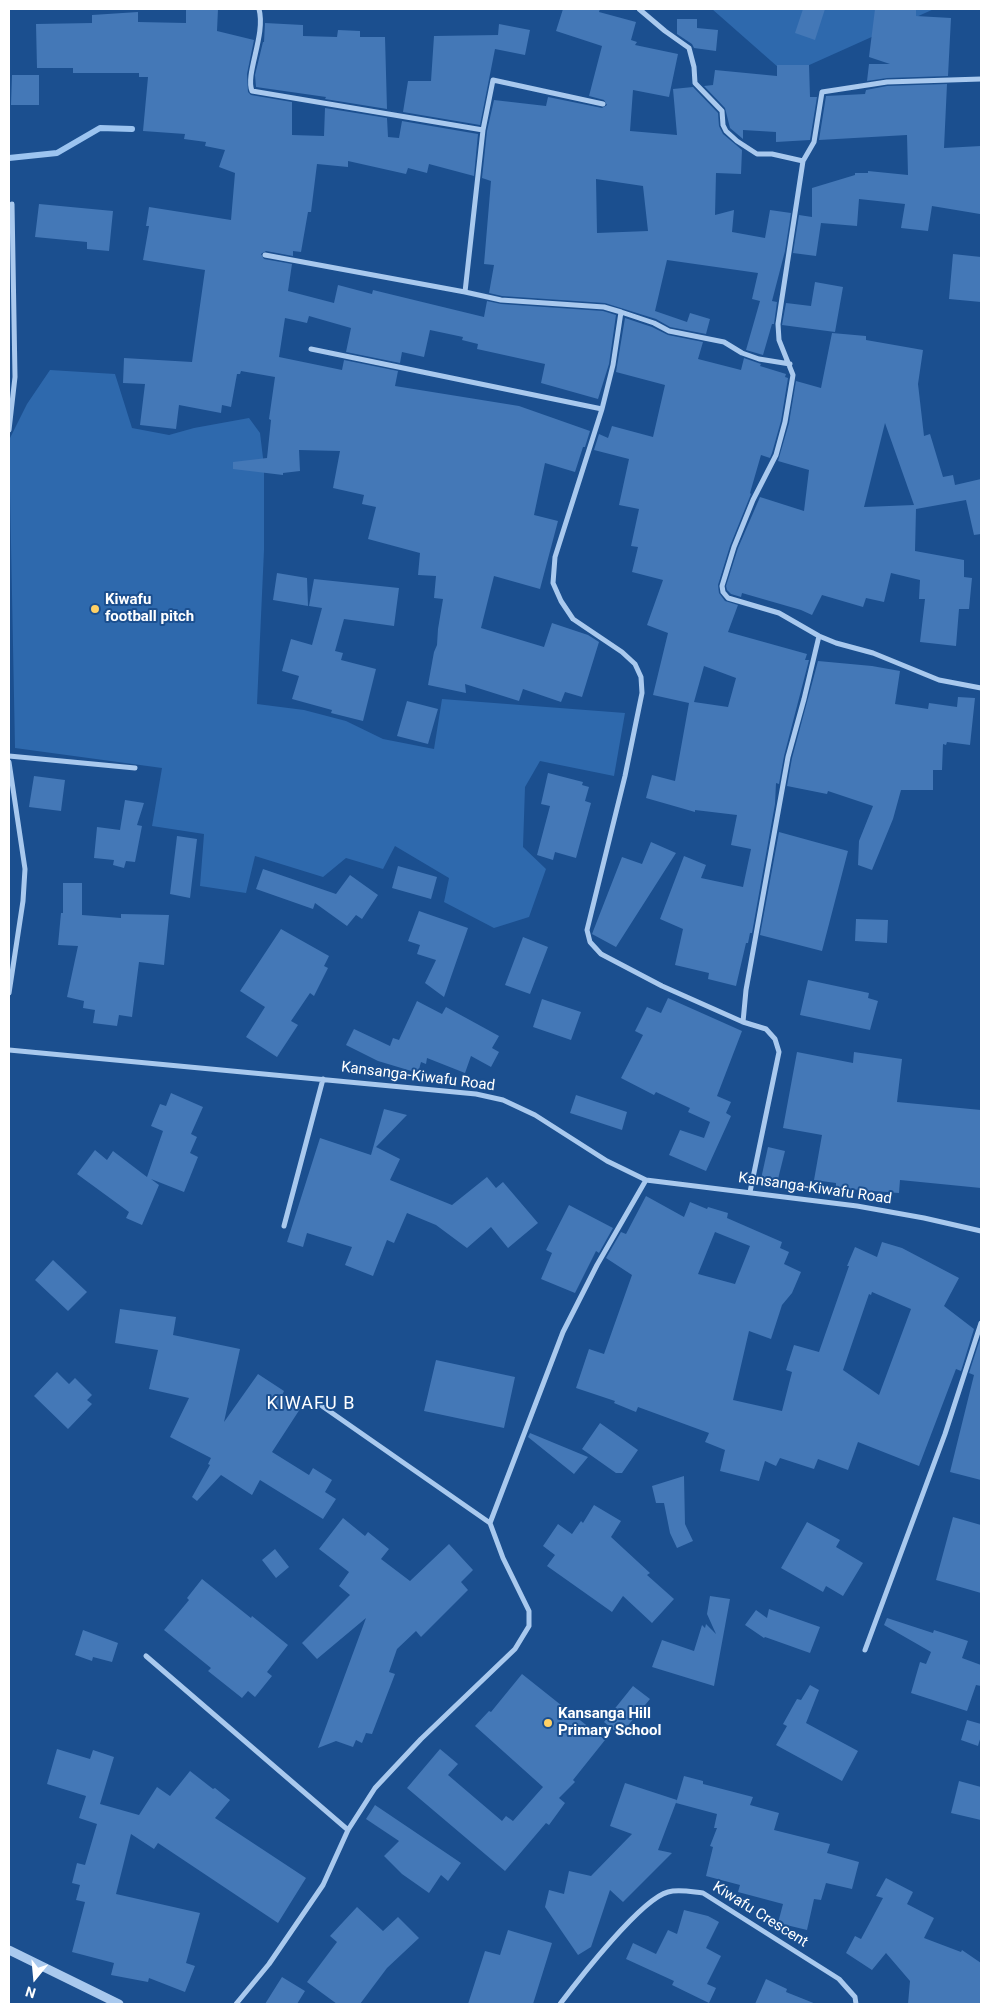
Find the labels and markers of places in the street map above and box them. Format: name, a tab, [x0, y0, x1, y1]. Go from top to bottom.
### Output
place label: Kiwafu football pitch	[105, 591, 194, 626]
marker: Kiwafu football pitch	[89, 603, 101, 615]
place label: Kansanga Hill Primary School	[558, 1705, 661, 1740]
marker: Kansanga Hill Primary School	[542, 1717, 554, 1729]

